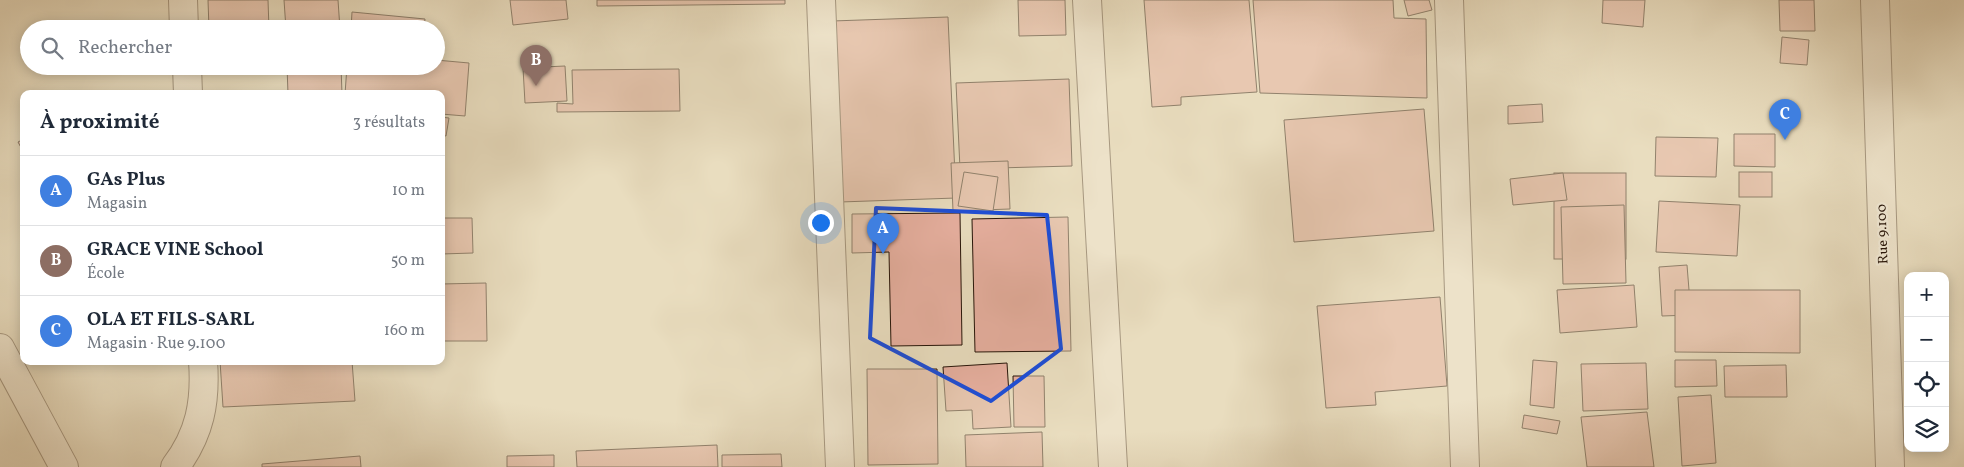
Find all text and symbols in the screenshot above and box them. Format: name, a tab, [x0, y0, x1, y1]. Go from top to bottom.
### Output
search box	[20, 20, 445, 75]
icon: search	[38, 34, 66, 62]
text: Rechercher	[78, 35, 172, 61]
pin: B	[520, 45, 552, 86]
pin: C	[1769, 99, 1801, 140]
text: À proximité	[40, 108, 159, 137]
text: 3 résultats	[353, 112, 425, 134]
text: GAs Plus	[87, 167, 165, 193]
text: A	[50, 180, 62, 202]
text: 10 m	[392, 180, 425, 202]
text: Magasin	[87, 193, 147, 215]
street label: Rue 9.100	[1872, 204, 1894, 264]
your location	[808, 210, 834, 236]
pin: A	[867, 213, 899, 254]
text: GRACE VINE School	[87, 237, 264, 263]
text: B	[51, 250, 61, 272]
text: 50 m	[391, 250, 425, 272]
text: École	[87, 263, 125, 285]
map controls	[1904, 272, 1949, 452]
button: +	[1904, 272, 1949, 317]
text: OLA ET FILS-SARL	[87, 307, 254, 333]
button: −	[1904, 317, 1949, 362]
text: C	[51, 320, 61, 342]
text: 160 m	[384, 320, 425, 342]
text: Magasin · Rue 9.100	[87, 333, 225, 355]
button: locate	[1904, 362, 1949, 407]
button: layers	[1904, 407, 1949, 452]

